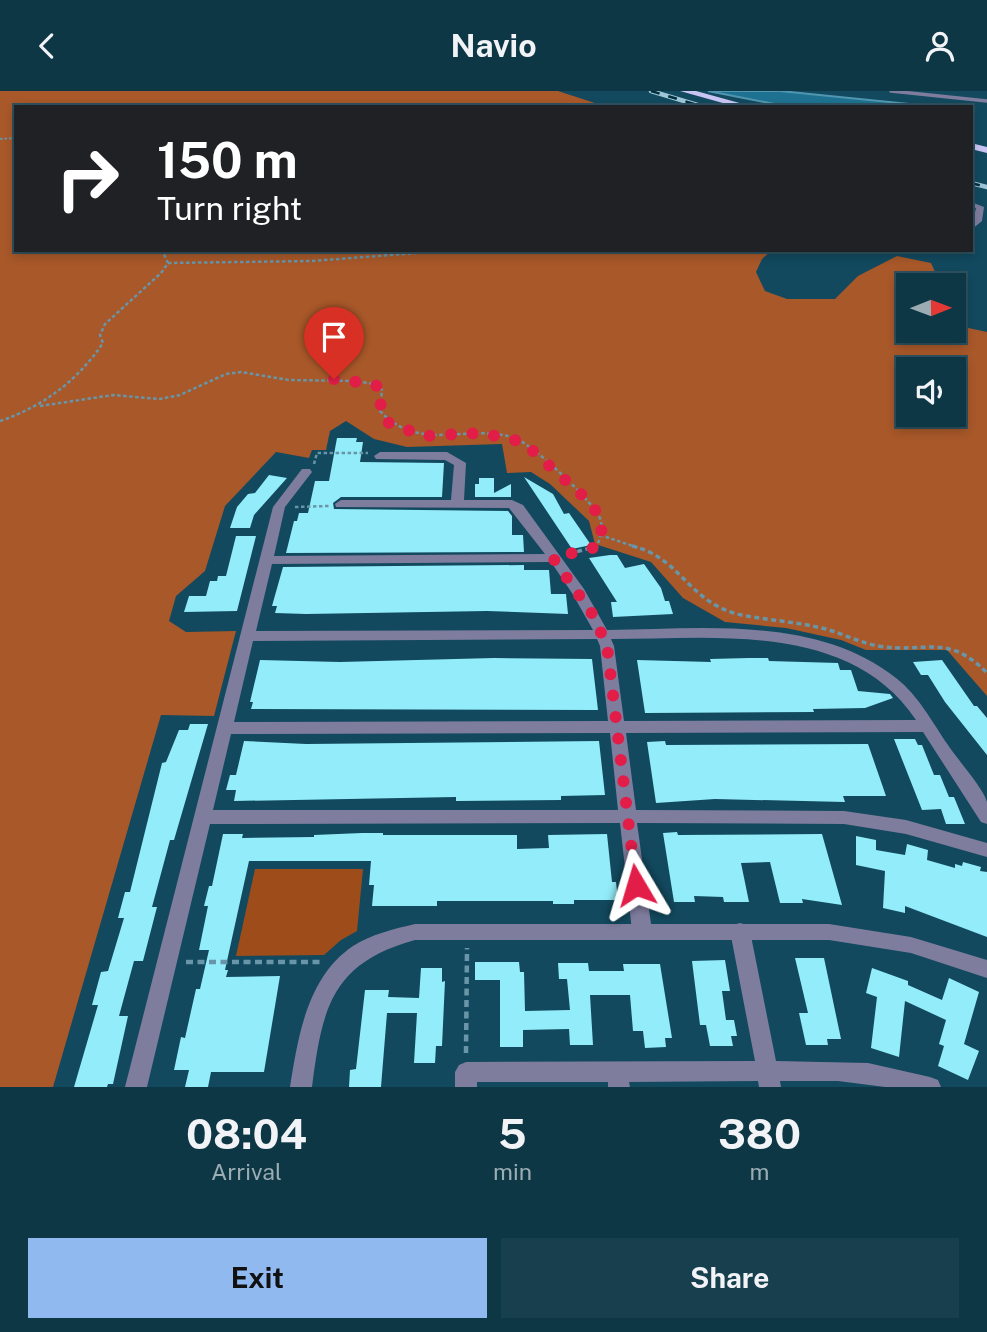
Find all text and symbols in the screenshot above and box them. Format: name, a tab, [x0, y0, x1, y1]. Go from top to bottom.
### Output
icon: back	[28, 27, 66, 65]
text: Navio	[450, 27, 537, 64]
icon: person	[921, 27, 959, 65]
text: 150 m	[157, 131, 298, 189]
icon: right	[42, 133, 133, 224]
text: Turn right	[157, 190, 302, 227]
north arrow	[896, 273, 966, 343]
map controls	[896, 273, 966, 427]
pin	[304, 307, 364, 379]
icon: arrive	[315, 318, 353, 356]
button: sound	[896, 357, 966, 427]
position arrow	[599, 848, 673, 922]
text: 08:04	[186, 1109, 307, 1158]
text: 5	[498, 1109, 527, 1158]
text: 380	[718, 1109, 801, 1158]
text: Arrival	[211, 1158, 282, 1185]
text: min	[493, 1158, 532, 1185]
text: m	[750, 1158, 769, 1185]
button: Exit	[28, 1238, 487, 1318]
button: Share	[501, 1238, 959, 1318]

